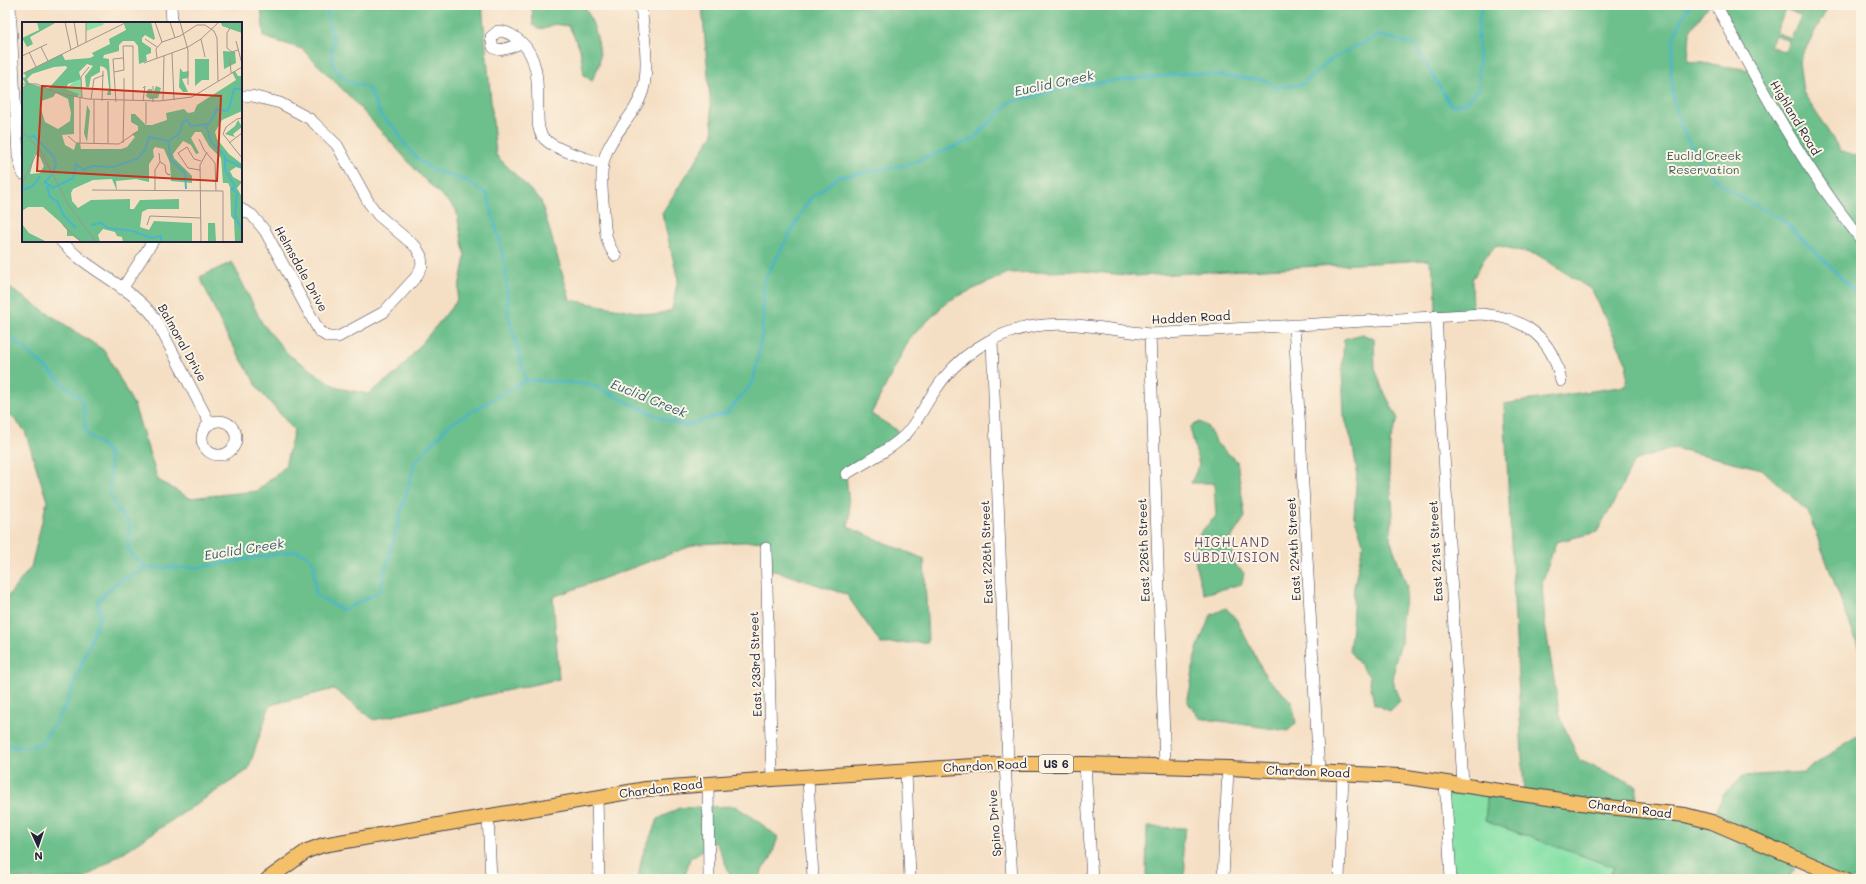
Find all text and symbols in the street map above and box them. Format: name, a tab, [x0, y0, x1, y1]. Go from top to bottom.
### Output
inset map	[22, 22, 242, 242]
water label: Euclid Creek	[1013, 66, 1096, 99]
street label: Highland Road	[1767, 77, 1825, 158]
park label: Euclid Creek Reservation	[1667, 147, 1741, 177]
street label: Helmsdale Drive	[272, 223, 332, 314]
street label: Balmoral Drive	[155, 301, 211, 384]
street label: Hadden Road	[1151, 307, 1231, 327]
water label: Euclid Creek	[609, 375, 691, 421]
street label: East 224th Street	[1282, 497, 1304, 601]
street label: East 226th Street	[1133, 498, 1153, 602]
street label: East 228th Street	[976, 500, 996, 604]
street label: East 221st Street	[1424, 500, 1446, 602]
district label: HIGHLAND SUBDIVISION	[1184, 533, 1280, 565]
water label: Euclid Creek	[203, 534, 286, 563]
street label: East 233rd Street	[745, 611, 765, 717]
street label: Chardon Road	[943, 755, 1028, 775]
road number: US 6	[1039, 755, 1073, 773]
street label: Chardon Road	[1266, 762, 1351, 780]
street label: Chardon Road	[618, 775, 704, 801]
street label: Spino Drive	[984, 789, 1004, 857]
street label: Chardon Road	[1587, 795, 1673, 821]
north arrow	[18, 826, 58, 866]
text: N	[34, 849, 43, 864]

